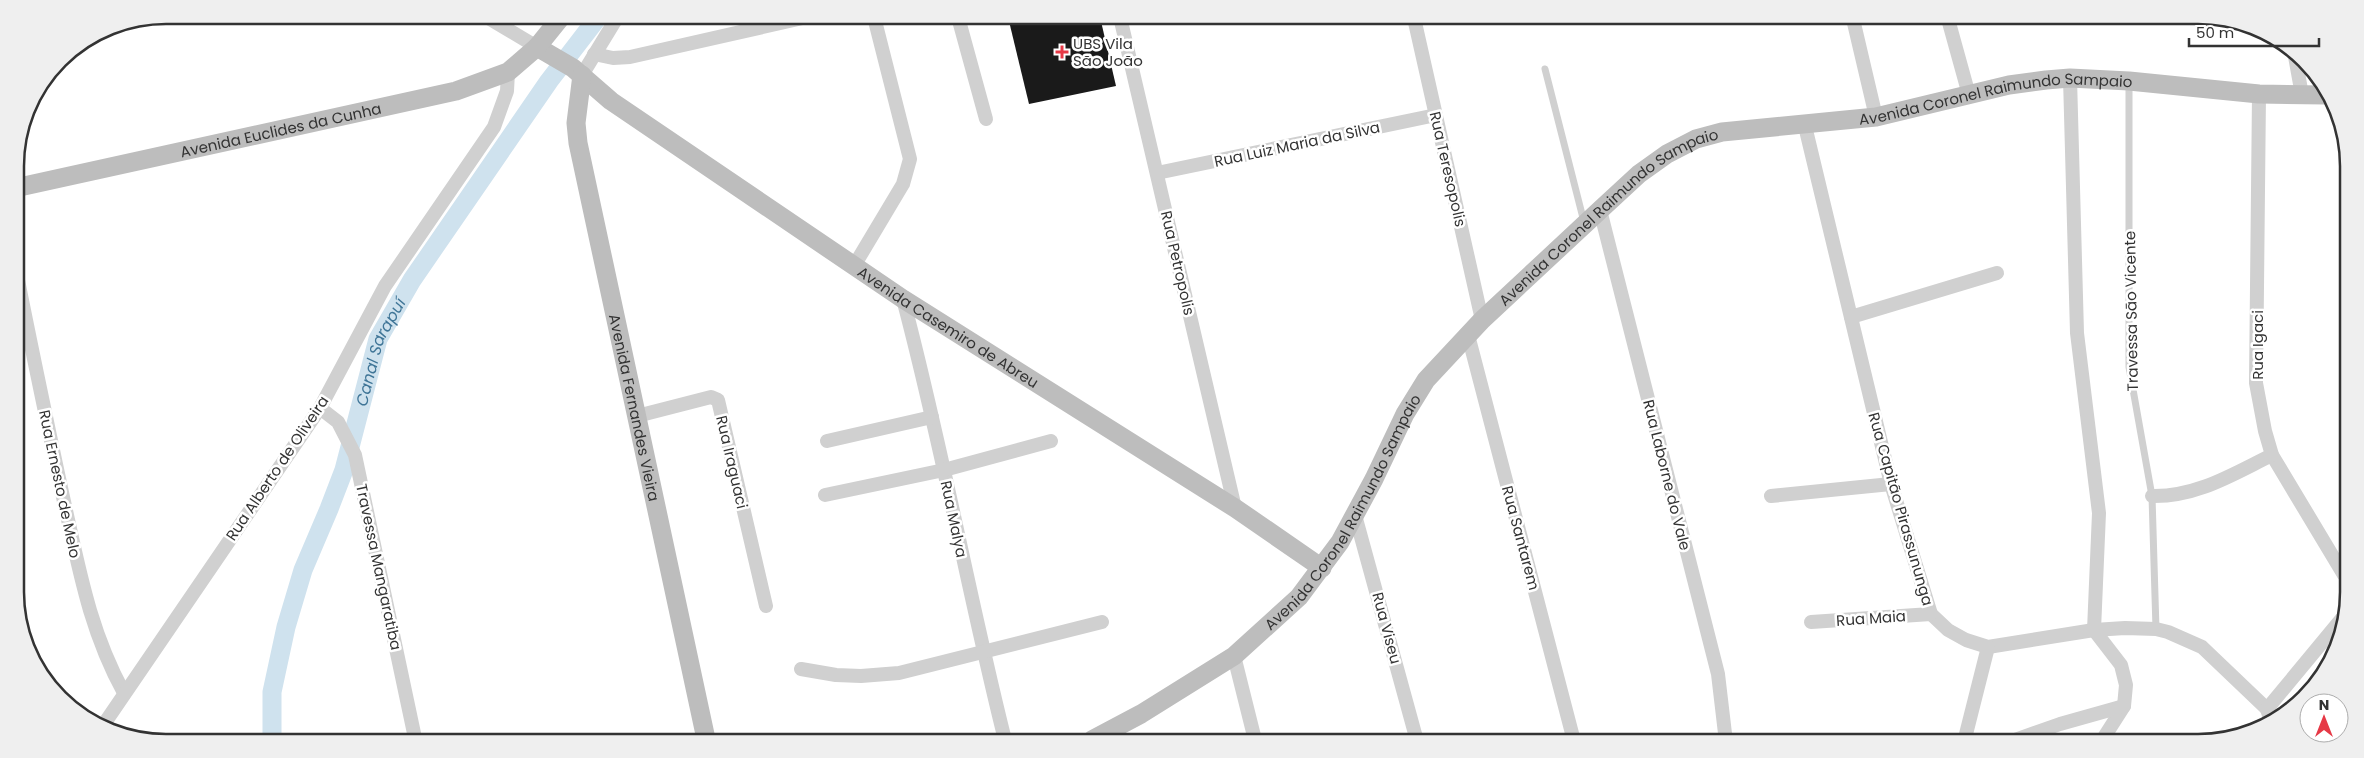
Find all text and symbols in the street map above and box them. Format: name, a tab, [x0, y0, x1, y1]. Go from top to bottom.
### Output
scale bar	[2189, 15, 2319, 47]
text: 50 m	[2196, 22, 2234, 43]
place label: UBS Vila São João	[1073, 33, 1143, 71]
marker: UBS Vila São João	[1055, 45, 1069, 59]
street label: Avenida Coronel Raimundo Sampaio	[1858, 67, 2133, 129]
street label: Avenida Euclides da Cunha	[178, 97, 383, 162]
street label: Rua Teresopolis	[1425, 109, 1471, 229]
street label: Rua Luiz Maria da Silva	[1212, 116, 1382, 172]
street label: Avenida Coronel Raimundo Sampaio	[1494, 123, 1720, 310]
street label: Rua Petropolis	[1156, 209, 1200, 317]
street label: Travessa Sāo Vicente	[2119, 231, 2143, 391]
street label: Avenida Casemiro de Abreu	[854, 261, 1043, 392]
water label: Canal Sarapuí	[350, 292, 411, 409]
street label: Rua Igaci	[2247, 310, 2268, 380]
street label: Avenida Fernandes Vieira	[604, 312, 665, 503]
street label: Avenida Coronel Raimundo Sampaio	[1259, 390, 1425, 634]
street label: Rua Alberto de Oliveira	[221, 391, 333, 545]
street label: Rua Laborne do Vale	[1638, 397, 1696, 553]
street label: Rua Ernesto de Melo	[34, 408, 86, 560]
street label: Rua Capitão Pirassununga	[1863, 410, 1939, 608]
street label: Rua Iraguaci	[711, 413, 753, 511]
street label: Rua Malya	[936, 479, 972, 559]
street label: Travessa Mangaratiba	[351, 482, 407, 652]
street label: Rua Santarem	[1497, 483, 1545, 593]
street label: Rua Viseu	[1367, 590, 1407, 666]
street label: Rua Maia	[1835, 605, 1907, 631]
north arrow	[2299, 693, 2349, 743]
text: N	[2319, 695, 2329, 715]

